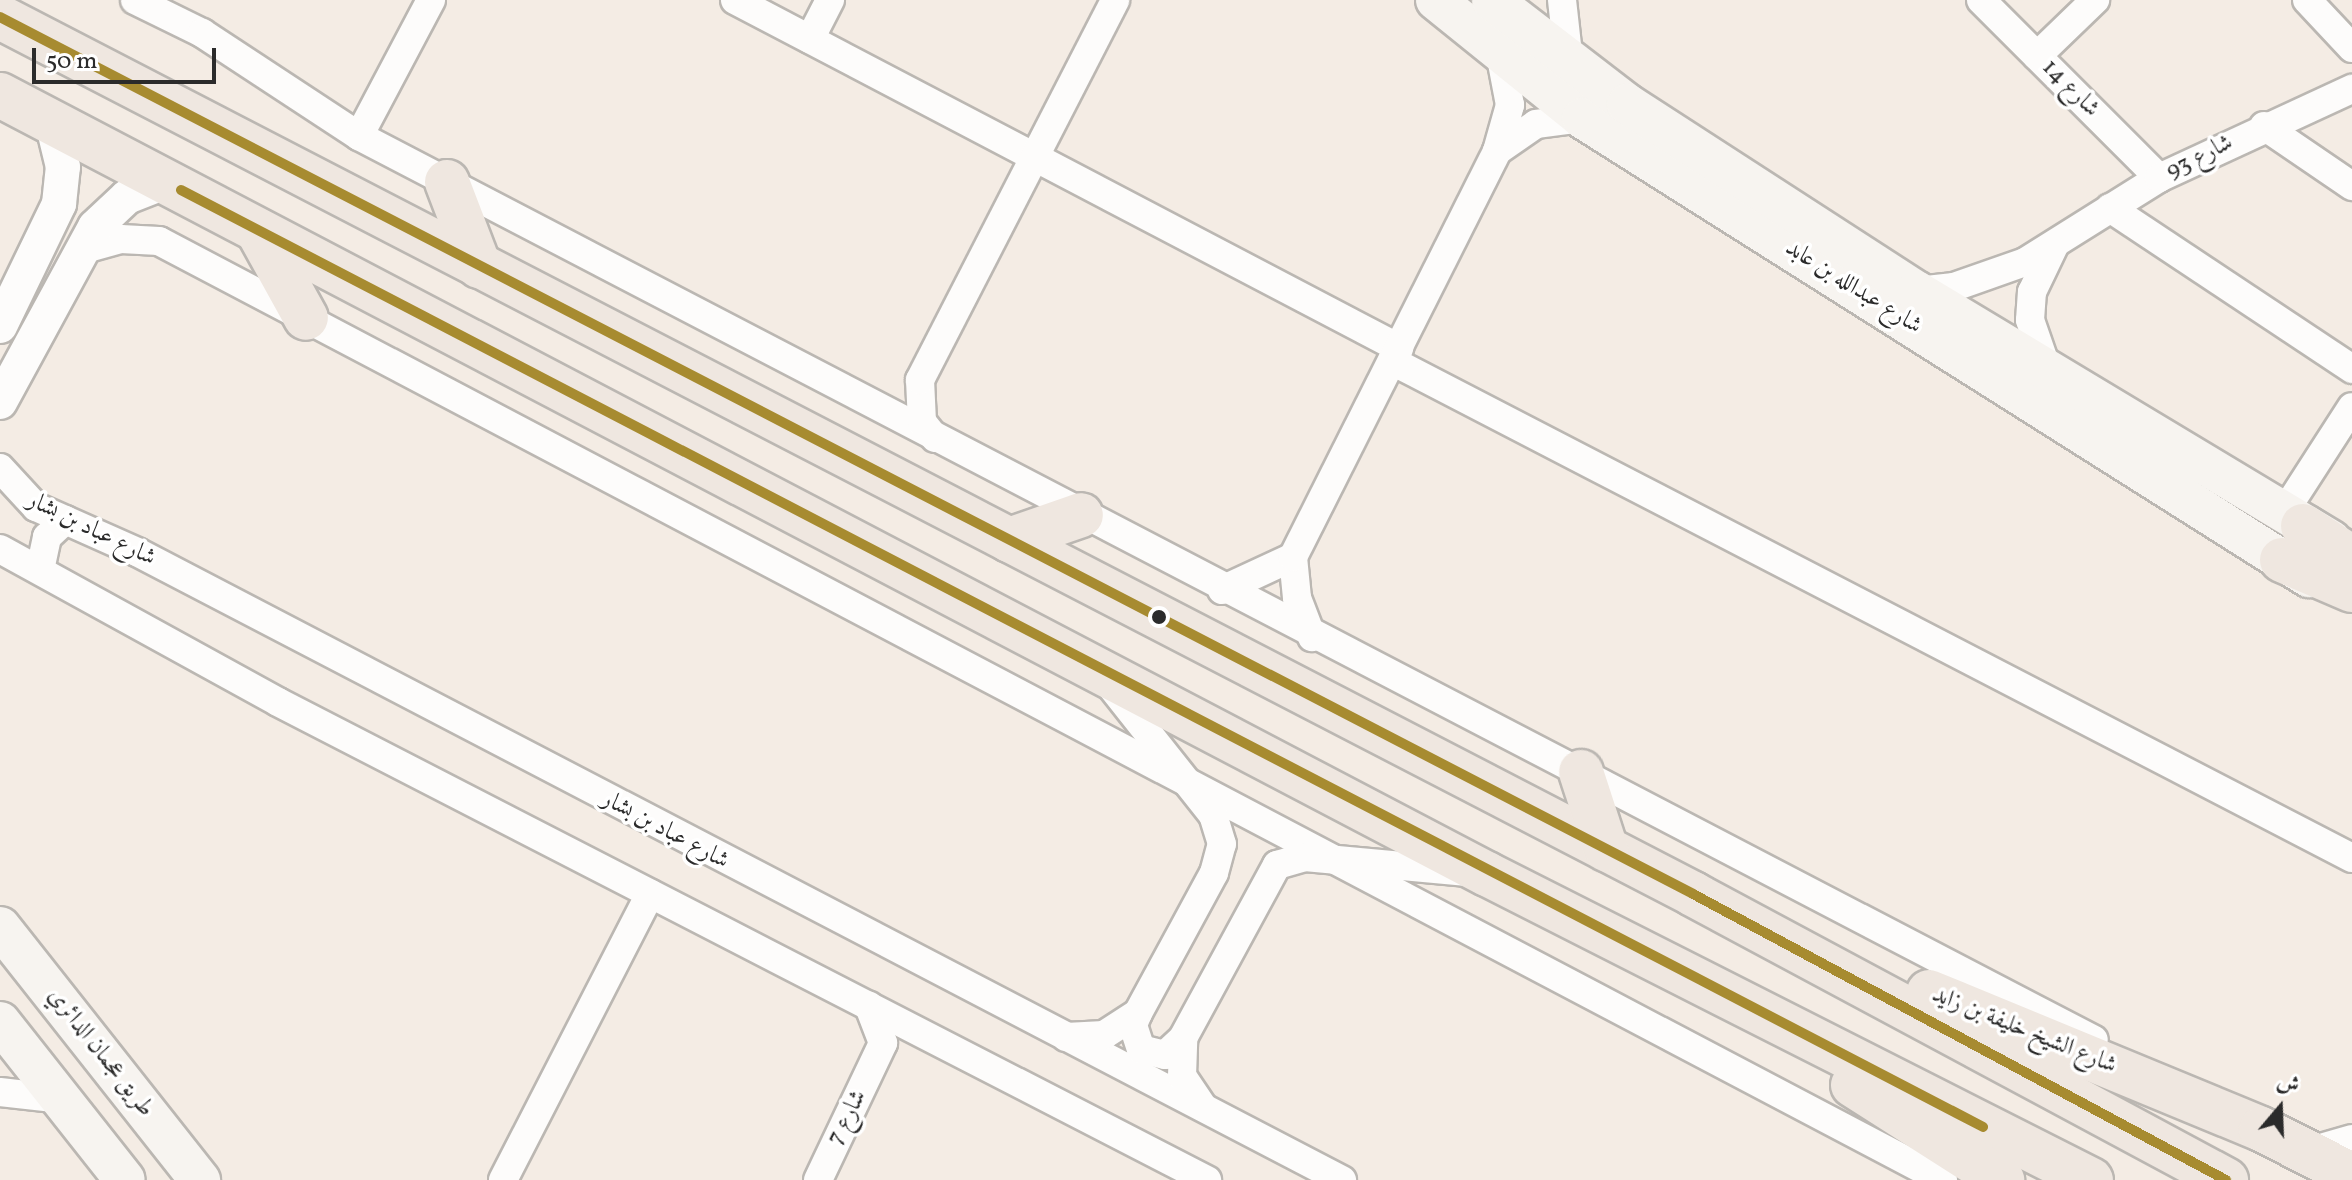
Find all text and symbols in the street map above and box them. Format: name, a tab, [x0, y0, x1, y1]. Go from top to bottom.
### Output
scale bar	[36, 32, 220, 82]
text: 50 m	[46, 45, 98, 79]
street label: شارع 14	[2035, 54, 2105, 124]
street label: شارع 93	[2162, 129, 2238, 187]
street label: شارع عبدالله بن عابد	[1779, 234, 1927, 342]
street label: شارع عباد بن بشار	[22, 486, 160, 574]
unlabelled marker	[1151, 609, 1167, 625]
street label: شارع عباد بن بشار	[597, 785, 733, 877]
street label: شارع الشيخ خليفة بن زايد	[1927, 981, 2121, 1081]
street label: طريق عجمان الدائري	[41, 983, 159, 1123]
text: ش	[2273, 1067, 2303, 1103]
north arrow	[2240, 1068, 2320, 1148]
street label: شارع 7	[822, 1086, 874, 1150]

